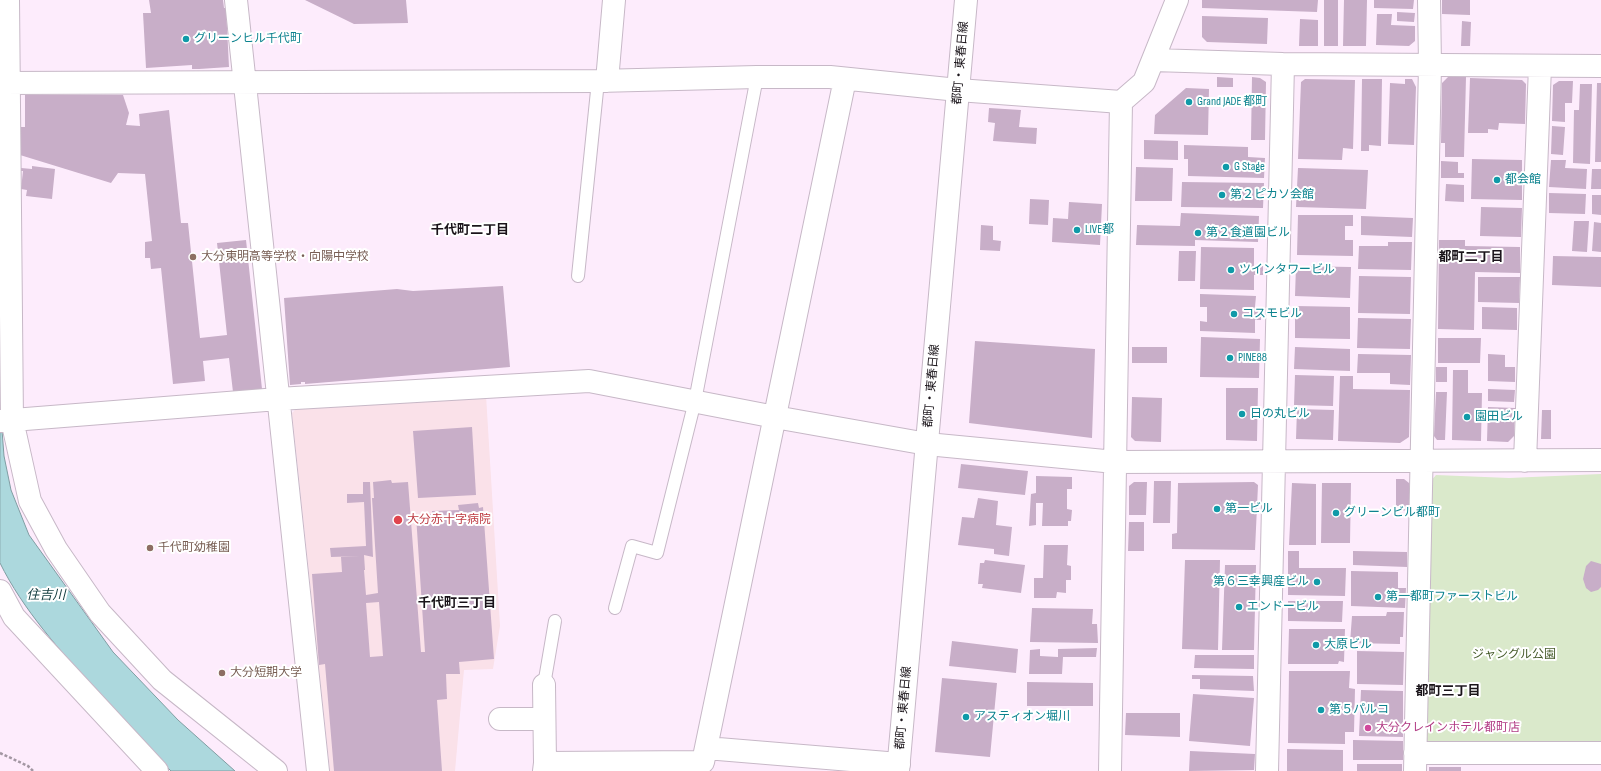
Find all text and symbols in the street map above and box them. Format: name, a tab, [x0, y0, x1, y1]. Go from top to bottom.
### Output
street label: 都町・東春日線	[950, 21, 972, 105]
place label: グリーンヒル千代町	[194, 32, 302, 46]
marker: グリーンヒル千代町	[181, 34, 191, 44]
place label: Grand JADE 都町	[1197, 95, 1267, 109]
marker: Grand JADE 都町	[1184, 97, 1194, 107]
place label: G Stage	[1234, 160, 1265, 174]
marker: G Stage	[1221, 162, 1231, 172]
place label: 都会館	[1505, 173, 1541, 187]
marker: 都会館	[1492, 175, 1502, 185]
place label: 第２ピカソ会館	[1230, 188, 1314, 202]
marker: 第２ピカソ会館	[1217, 190, 1227, 200]
district label: 千代町二丁目	[431, 223, 509, 239]
place label: LIVE都	[1085, 223, 1114, 237]
marker: LIVE都	[1072, 225, 1082, 235]
place label: 第２食道園ビル	[1206, 226, 1290, 240]
marker: 第２食道園ビル	[1193, 228, 1203, 238]
place label: 大分東明高等学校・向陽中学校	[201, 250, 369, 264]
district label: 都町二丁目	[1439, 250, 1503, 266]
marker: 大分東明高等学校・向陽中学校	[188, 252, 198, 262]
place label: ツインタワービル	[1239, 263, 1335, 277]
marker: ツインタワービル	[1226, 265, 1236, 275]
place label: コスモビル	[1242, 307, 1302, 321]
marker: コスモビル	[1229, 309, 1239, 319]
street label: 都町・東春日線	[921, 344, 943, 428]
place label: PINE88	[1238, 351, 1267, 365]
marker: PINE88	[1225, 353, 1235, 363]
place label: 日の丸ビル	[1250, 407, 1310, 421]
marker: 日の丸ビル	[1237, 409, 1247, 419]
place label: 園田ビル	[1475, 410, 1523, 424]
marker: 園田ビル	[1462, 412, 1472, 422]
place label: 第一ビル	[1225, 502, 1273, 516]
marker: 第一ビル	[1212, 504, 1222, 514]
place label: グリーンビル都町	[1344, 506, 1440, 520]
marker: グリーンビル都町	[1331, 508, 1341, 518]
place label: 大分赤十字病院	[407, 513, 491, 527]
marker: 大分赤十字病院	[392, 514, 404, 526]
place label: 千代町幼稚園	[158, 541, 230, 555]
marker: 千代町幼稚園	[145, 543, 155, 553]
place label: 第６三幸興産ビル	[1213, 575, 1309, 589]
marker: 第６三幸興産ビル	[1312, 577, 1322, 587]
water label: 住吉川	[27, 588, 65, 604]
place label: 第一都町ファーストビル	[1386, 590, 1518, 604]
marker: 第一都町ファーストビル	[1373, 592, 1383, 602]
district label: 千代町三丁目	[418, 596, 496, 612]
place label: エンドービル	[1247, 600, 1319, 614]
marker: エンドービル	[1234, 602, 1244, 612]
place label: 大原ビル	[1324, 638, 1372, 652]
marker: 大原ビル	[1311, 640, 1321, 650]
park label: ジャングル公園	[1472, 648, 1556, 662]
place label: 大分短期大学	[230, 666, 302, 680]
street label: 都町・東春日線	[893, 666, 915, 750]
marker: 大分短期大学	[217, 668, 227, 678]
district label: 都町三丁目	[1416, 684, 1480, 700]
place label: 第５パルコ	[1329, 703, 1389, 717]
marker: 第５パルコ	[1316, 705, 1326, 715]
place label: アスティオン堀川	[974, 710, 1070, 724]
marker: アスティオン堀川	[961, 712, 971, 722]
place label: 大分クレインホテル都町店	[1376, 721, 1520, 735]
marker: 大分クレインホテル都町店	[1363, 723, 1373, 733]

